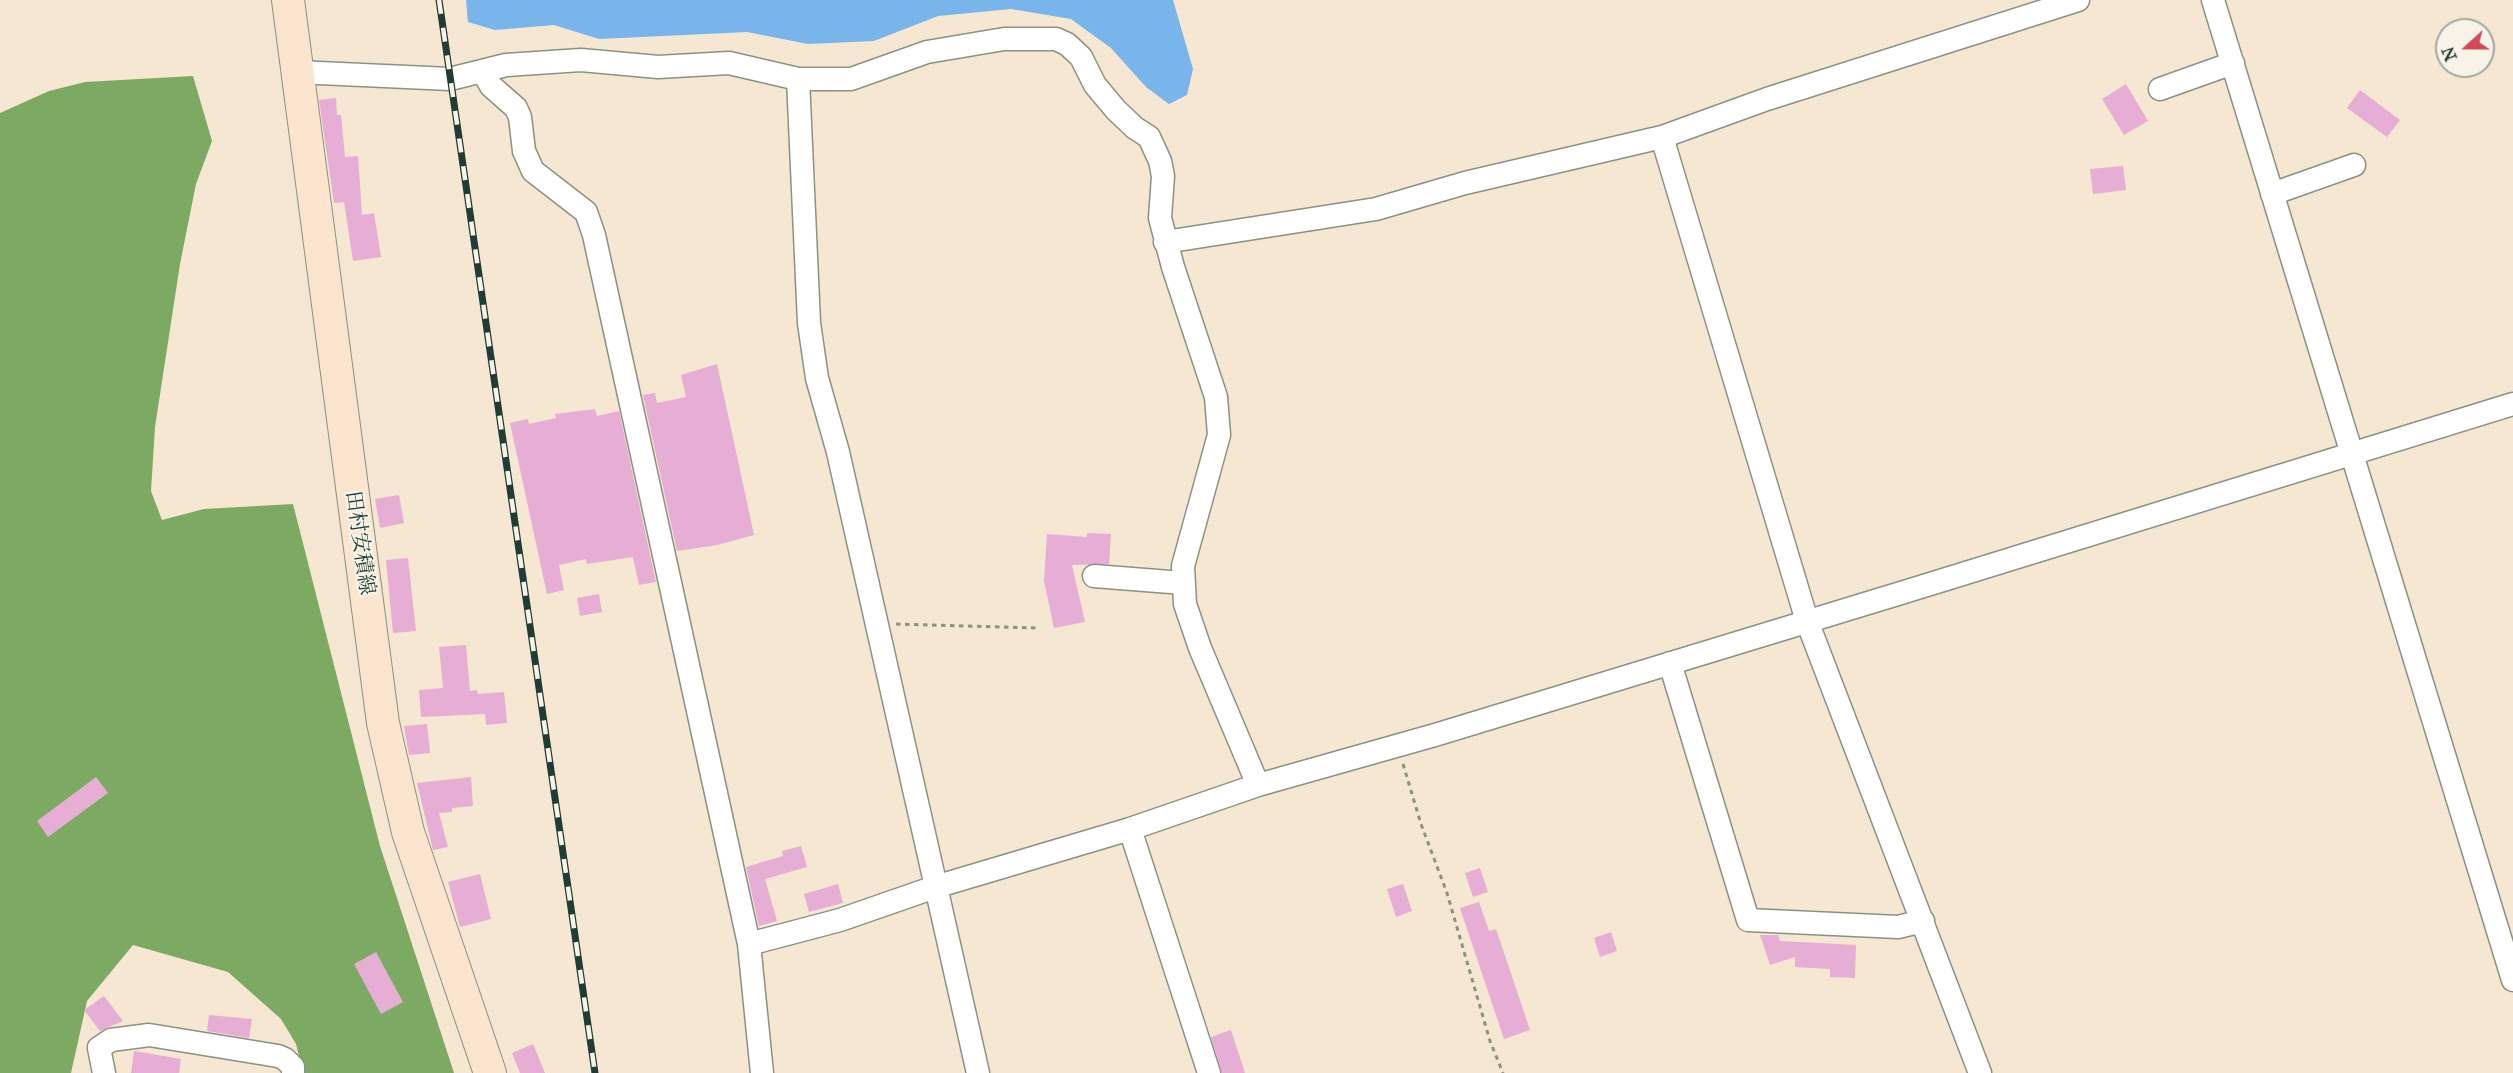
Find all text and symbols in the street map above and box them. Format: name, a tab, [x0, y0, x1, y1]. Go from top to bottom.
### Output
north arrow	[2435, 18, 2495, 78]
text: N	[2438, 44, 2461, 64]
street label: 田村安積線	[339, 489, 379, 597]

